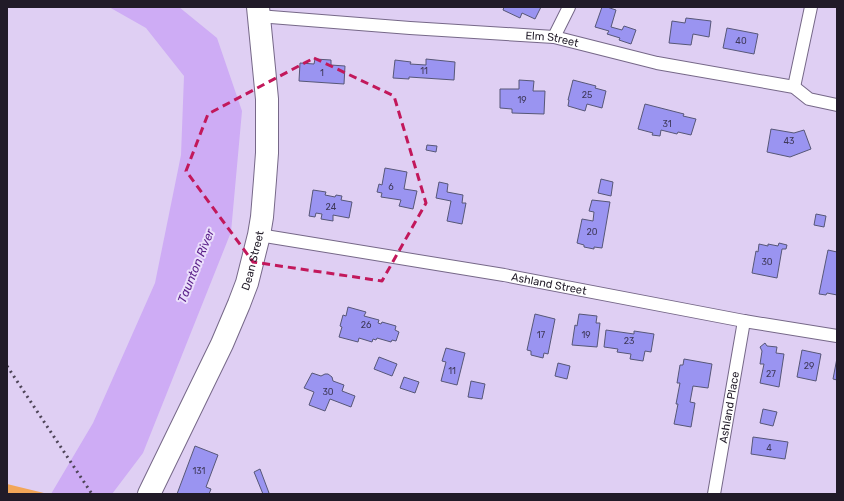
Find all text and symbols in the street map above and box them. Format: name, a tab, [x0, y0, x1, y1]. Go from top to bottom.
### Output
street label: Elm Street	[525, 29, 581, 50]
house number: 40	[735, 36, 747, 46]
house number: 11	[420, 66, 428, 76]
house number: 1	[320, 68, 324, 78]
house number: 25	[582, 90, 592, 100]
house number: 19	[517, 95, 527, 105]
house number: 31	[662, 119, 672, 129]
house number: 43	[784, 136, 795, 146]
house number: 6	[388, 182, 394, 192]
house number: 24	[326, 202, 337, 212]
water label: Taunton River	[175, 227, 217, 305]
house number: 20	[587, 227, 598, 237]
street label: Dean Street	[238, 229, 266, 292]
house number: 30	[761, 257, 773, 267]
street label: Ashland Street	[510, 270, 588, 297]
house number: 26	[361, 320, 372, 330]
house number: 17	[537, 330, 546, 340]
house number: 19	[581, 330, 591, 340]
house number: 23	[624, 336, 634, 346]
house number: 29	[804, 361, 814, 371]
house number: 11	[448, 366, 456, 376]
house number: 27	[766, 369, 776, 379]
street label: Ashland Place	[716, 370, 742, 444]
house number: 30	[322, 387, 334, 397]
house number: 4	[766, 443, 772, 453]
house number: 131	[193, 466, 206, 476]

